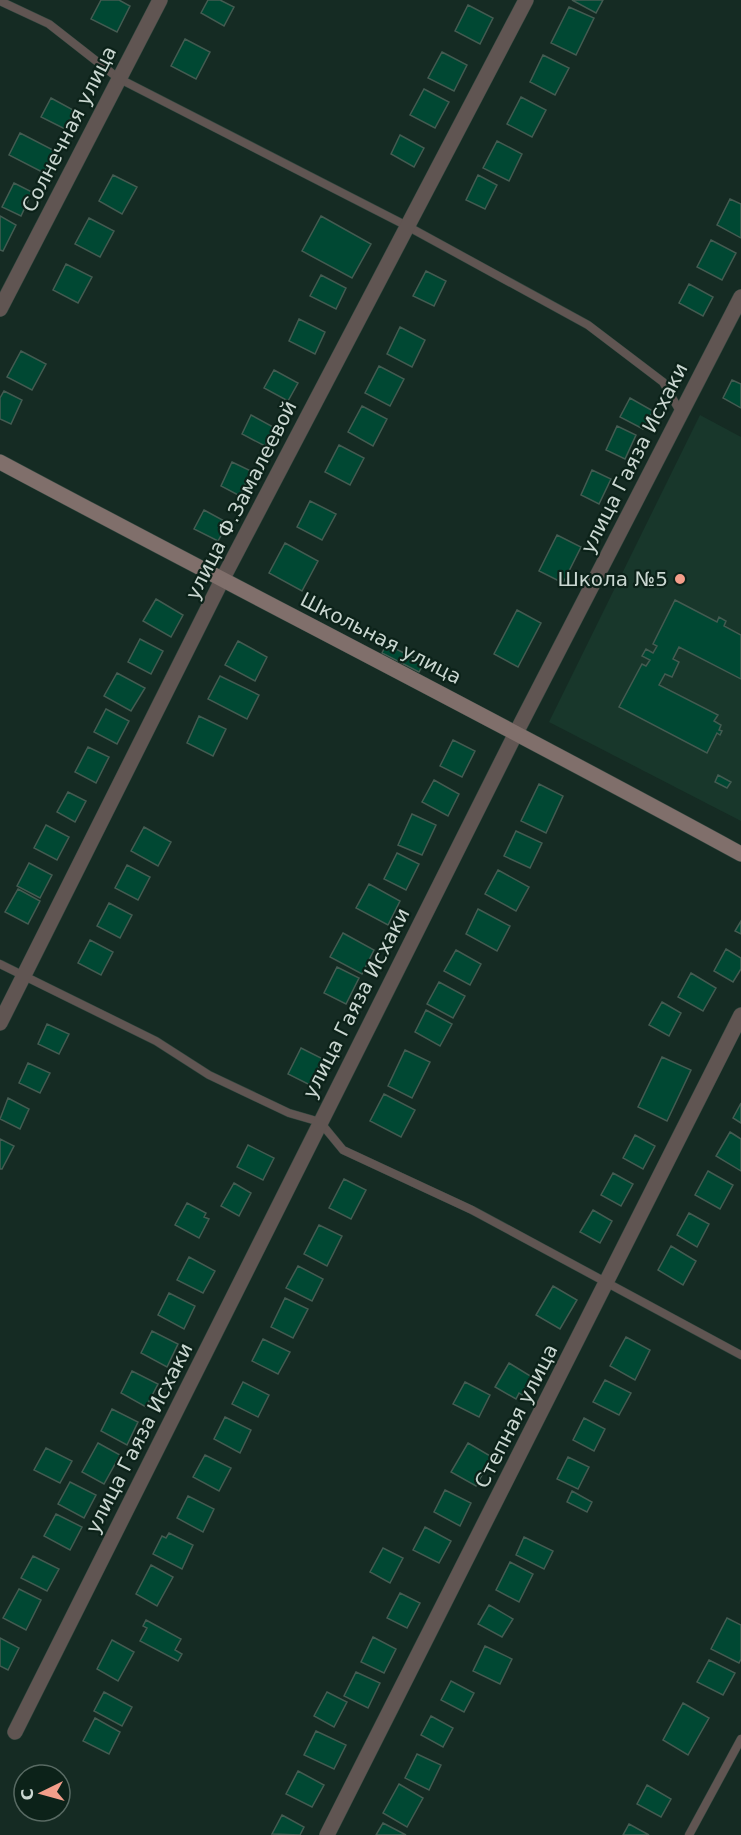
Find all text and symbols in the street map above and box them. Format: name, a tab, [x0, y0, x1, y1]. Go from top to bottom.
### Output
street label: Солнечная улица	[17, 42, 121, 216]
street label: улица Гаяза Исхаки	[575, 359, 693, 557]
street label: улица Ф.Замалеевой	[180, 396, 302, 604]
place label: Школа №5	[557, 567, 668, 591]
marker: Школа №5	[673, 572, 687, 586]
street label: Школьная улица	[296, 587, 466, 689]
street label: улица Гаяза Исхаки	[297, 904, 415, 1102]
street label: улица Гаяза Исхаки	[80, 1339, 198, 1537]
street label: Степная улица	[469, 1340, 563, 1492]
north arrow	[12, 1763, 72, 1823]
text: С	[18, 1788, 38, 1801]

